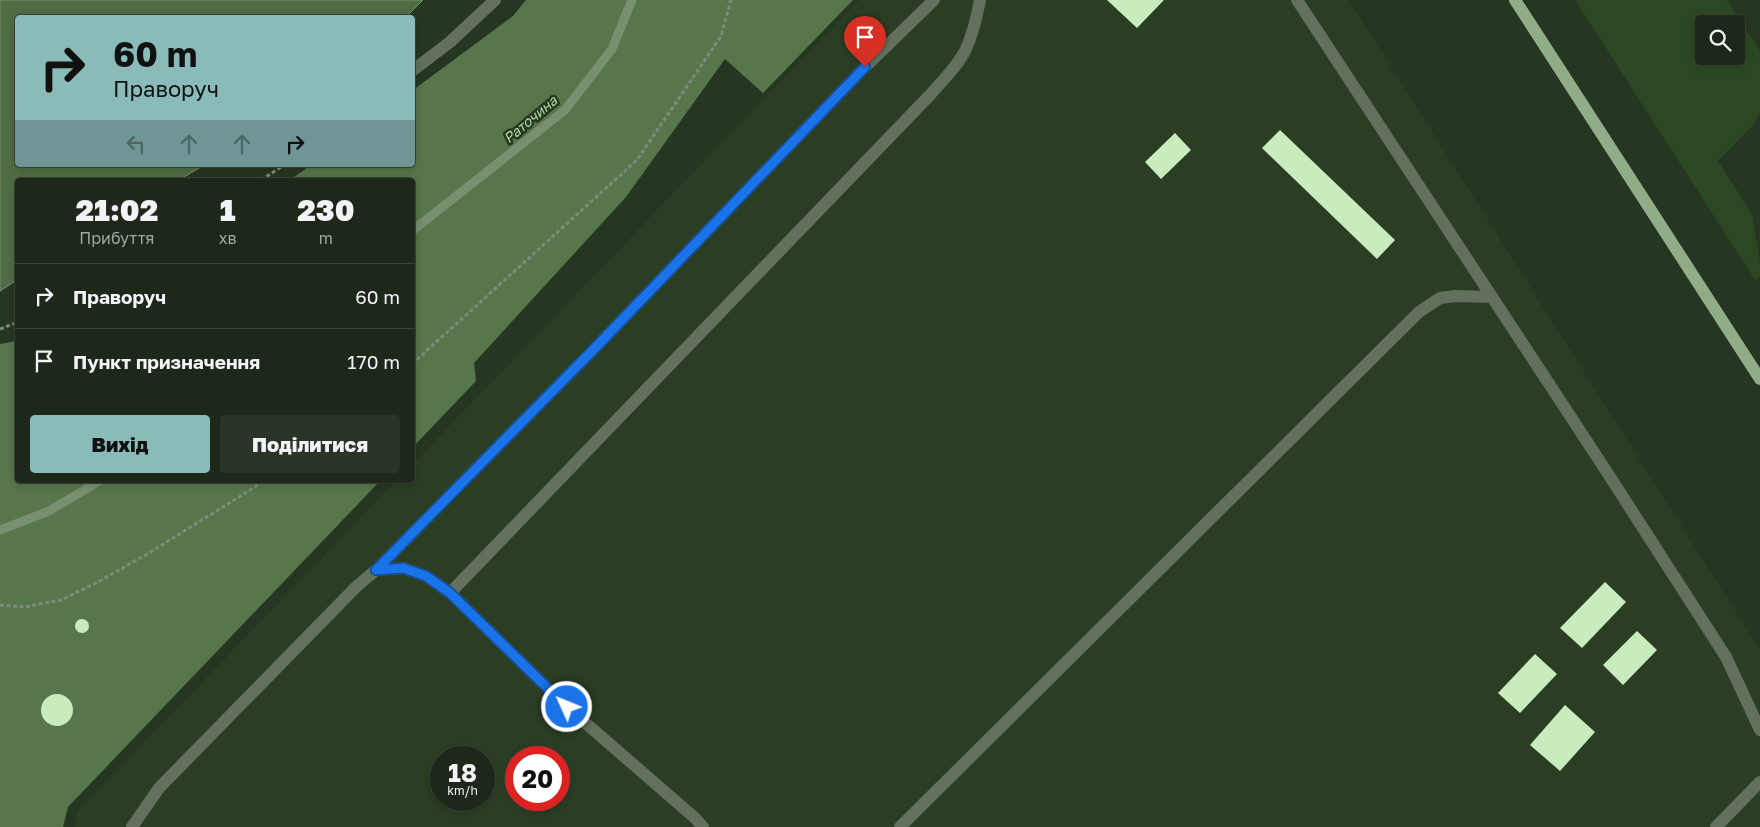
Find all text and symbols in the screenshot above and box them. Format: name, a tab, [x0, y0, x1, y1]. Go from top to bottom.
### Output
map controls	[1695, 15, 1745, 65]
button: search	[1695, 15, 1745, 65]
pin	[844, 16, 886, 67]
icon: arrive	[851, 23, 879, 51]
text: 60 m	[113, 33, 197, 75]
icon: right	[30, 35, 95, 100]
text: Праворуч	[113, 75, 219, 102]
water label: Раточина	[500, 91, 561, 146]
icon: left	[122, 130, 150, 158]
icon: ahead	[175, 130, 203, 158]
icon: ahead	[228, 130, 256, 158]
icon: right	[281, 130, 309, 158]
text: 21:02	[76, 192, 158, 228]
text: 1	[220, 192, 236, 228]
text: 230	[297, 192, 354, 228]
text: Прибуття	[79, 228, 154, 248]
text: хв	[219, 228, 237, 248]
text: m	[319, 228, 333, 248]
icon: right	[30, 282, 58, 310]
text: Праворуч	[73, 285, 166, 308]
text: 60 m	[355, 285, 400, 308]
icon: arrive	[30, 347, 58, 375]
text: Пункт призначення	[73, 350, 260, 373]
text: 170 m	[347, 350, 400, 373]
button: Вихід	[30, 415, 210, 473]
button: Поділитися	[220, 415, 400, 473]
position arrow	[540, 680, 592, 732]
speed limit sign: 20	[505, 746, 570, 811]
text: 18	[448, 757, 477, 788]
text: km/h	[447, 783, 478, 798]

